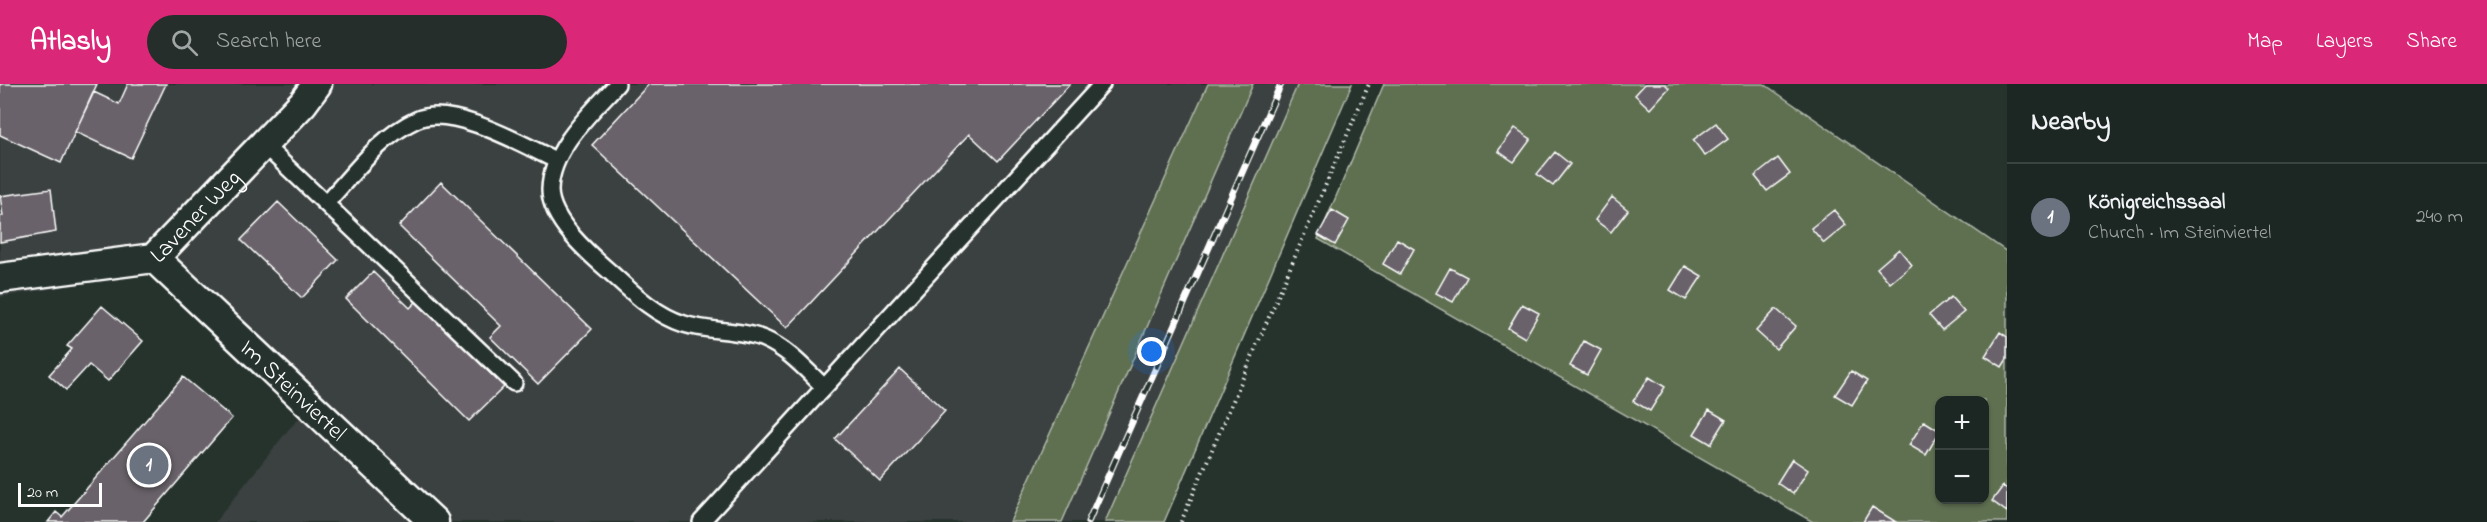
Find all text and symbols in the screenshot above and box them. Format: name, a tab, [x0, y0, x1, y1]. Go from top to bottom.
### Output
search box	[147, 15, 567, 69]
text: Atlasly	[30, 22, 111, 63]
icon: search	[168, 26, 201, 59]
text: Search here	[216, 26, 321, 58]
text: Map	[2247, 27, 2283, 57]
text: Layers	[2316, 27, 2373, 57]
text: Share	[2406, 27, 2457, 57]
text: Nearby	[2031, 104, 2110, 142]
street label: Lavener Weg	[143, 162, 250, 272]
text: Königreichssaal	[2088, 187, 2226, 219]
text: 1	[2047, 203, 2054, 232]
text: 240 m	[2416, 203, 2463, 232]
text: Church · Im Steinviertel	[2088, 219, 2271, 248]
street label: Im Steinviertel	[231, 332, 353, 451]
your location	[1137, 337, 1166, 366]
map controls	[1935, 396, 1989, 504]
button: +	[1935, 396, 1989, 450]
pin: 1	[130, 442, 168, 488]
button: −	[1935, 450, 1989, 504]
scale bar	[18, 480, 102, 508]
text: 20 m	[27, 481, 58, 505]

